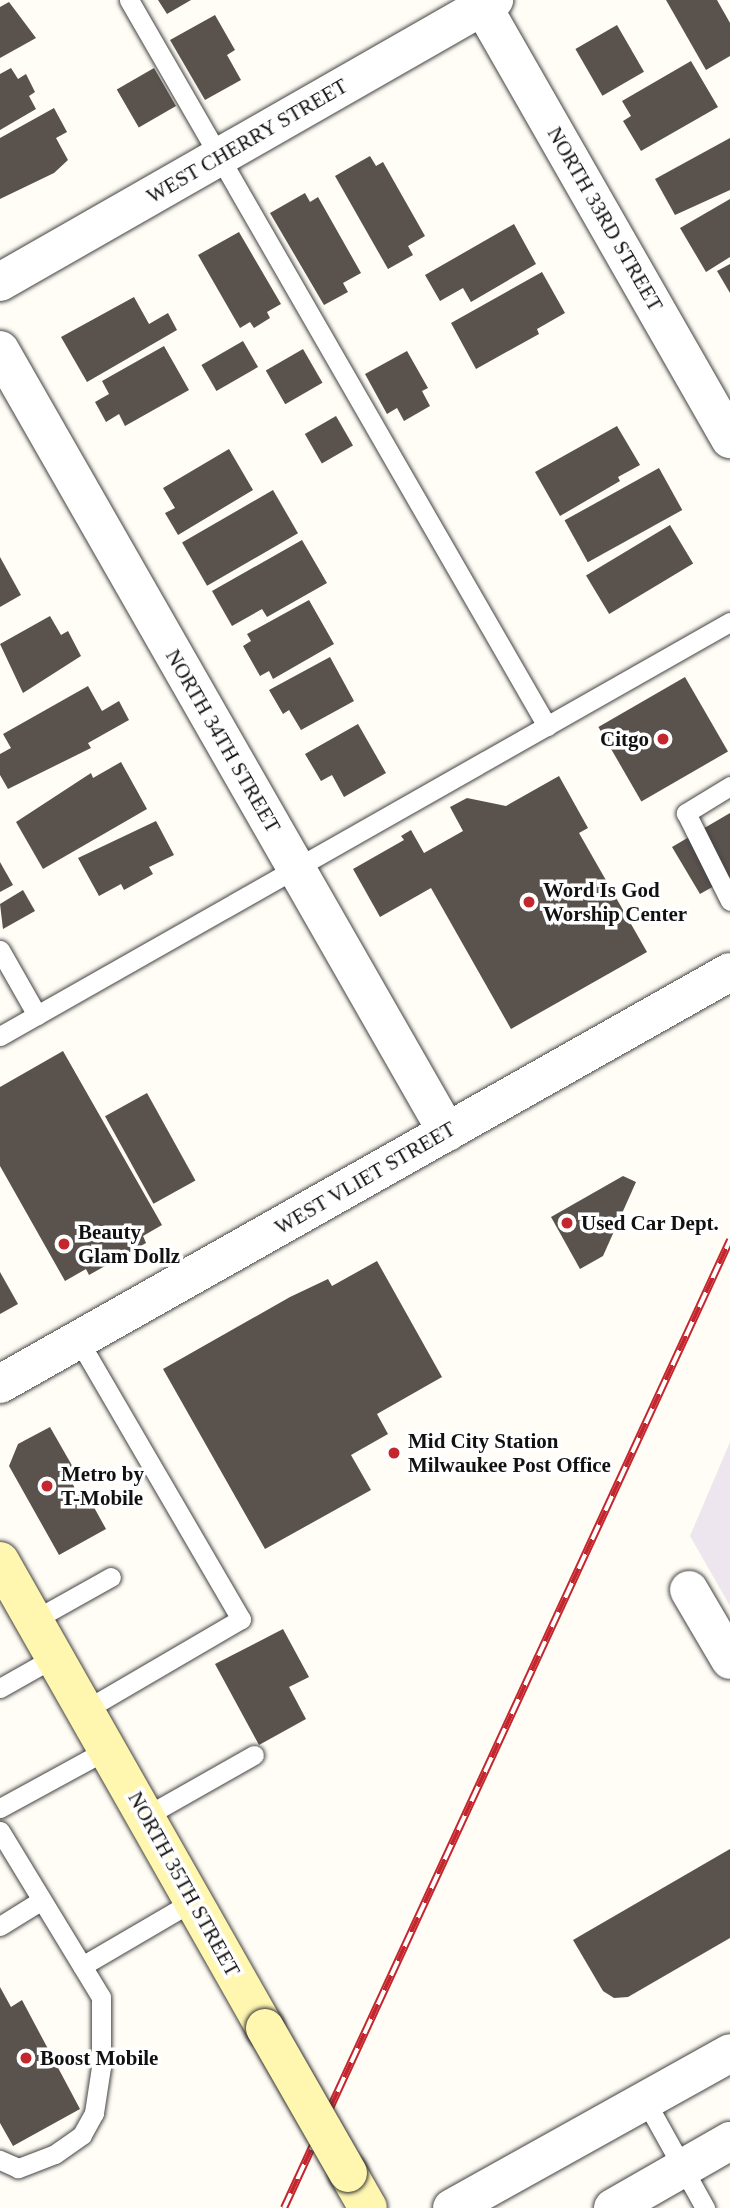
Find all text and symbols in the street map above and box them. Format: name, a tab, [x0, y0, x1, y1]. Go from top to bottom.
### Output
street label: WEST CHERRY STREET	[142, 73, 352, 209]
street label: NORTH 33RD STREET	[542, 122, 668, 316]
street label: NORTH 34TH STREET	[160, 645, 286, 837]
place label: Citgo	[600, 726, 649, 752]
marker: Citgo	[655, 731, 671, 747]
place label: Word Is God Worship Center	[543, 877, 687, 927]
marker: Word Is God Worship Center	[521, 894, 537, 910]
street label: WEST VLIET STREET	[270, 1116, 460, 1240]
place label: Used Car Dept.	[581, 1210, 719, 1236]
marker: Used Car Dept.	[559, 1215, 575, 1231]
place label: Beauty Glam Dollz	[78, 1219, 180, 1269]
marker: Beauty Glam Dollz	[56, 1236, 72, 1252]
place label: Mid City Station Milwaukee Post Office	[408, 1428, 611, 1478]
marker: Mid City Station Milwaukee Post Office	[386, 1445, 402, 1461]
place label: Metro by T-Mobile	[61, 1461, 144, 1511]
marker: Metro by T-Mobile	[39, 1478, 55, 1494]
street label: NORTH 35TH STREET	[123, 1787, 245, 1981]
place label: Boost Mobile	[40, 2045, 158, 2071]
marker: Boost Mobile	[18, 2050, 34, 2066]

